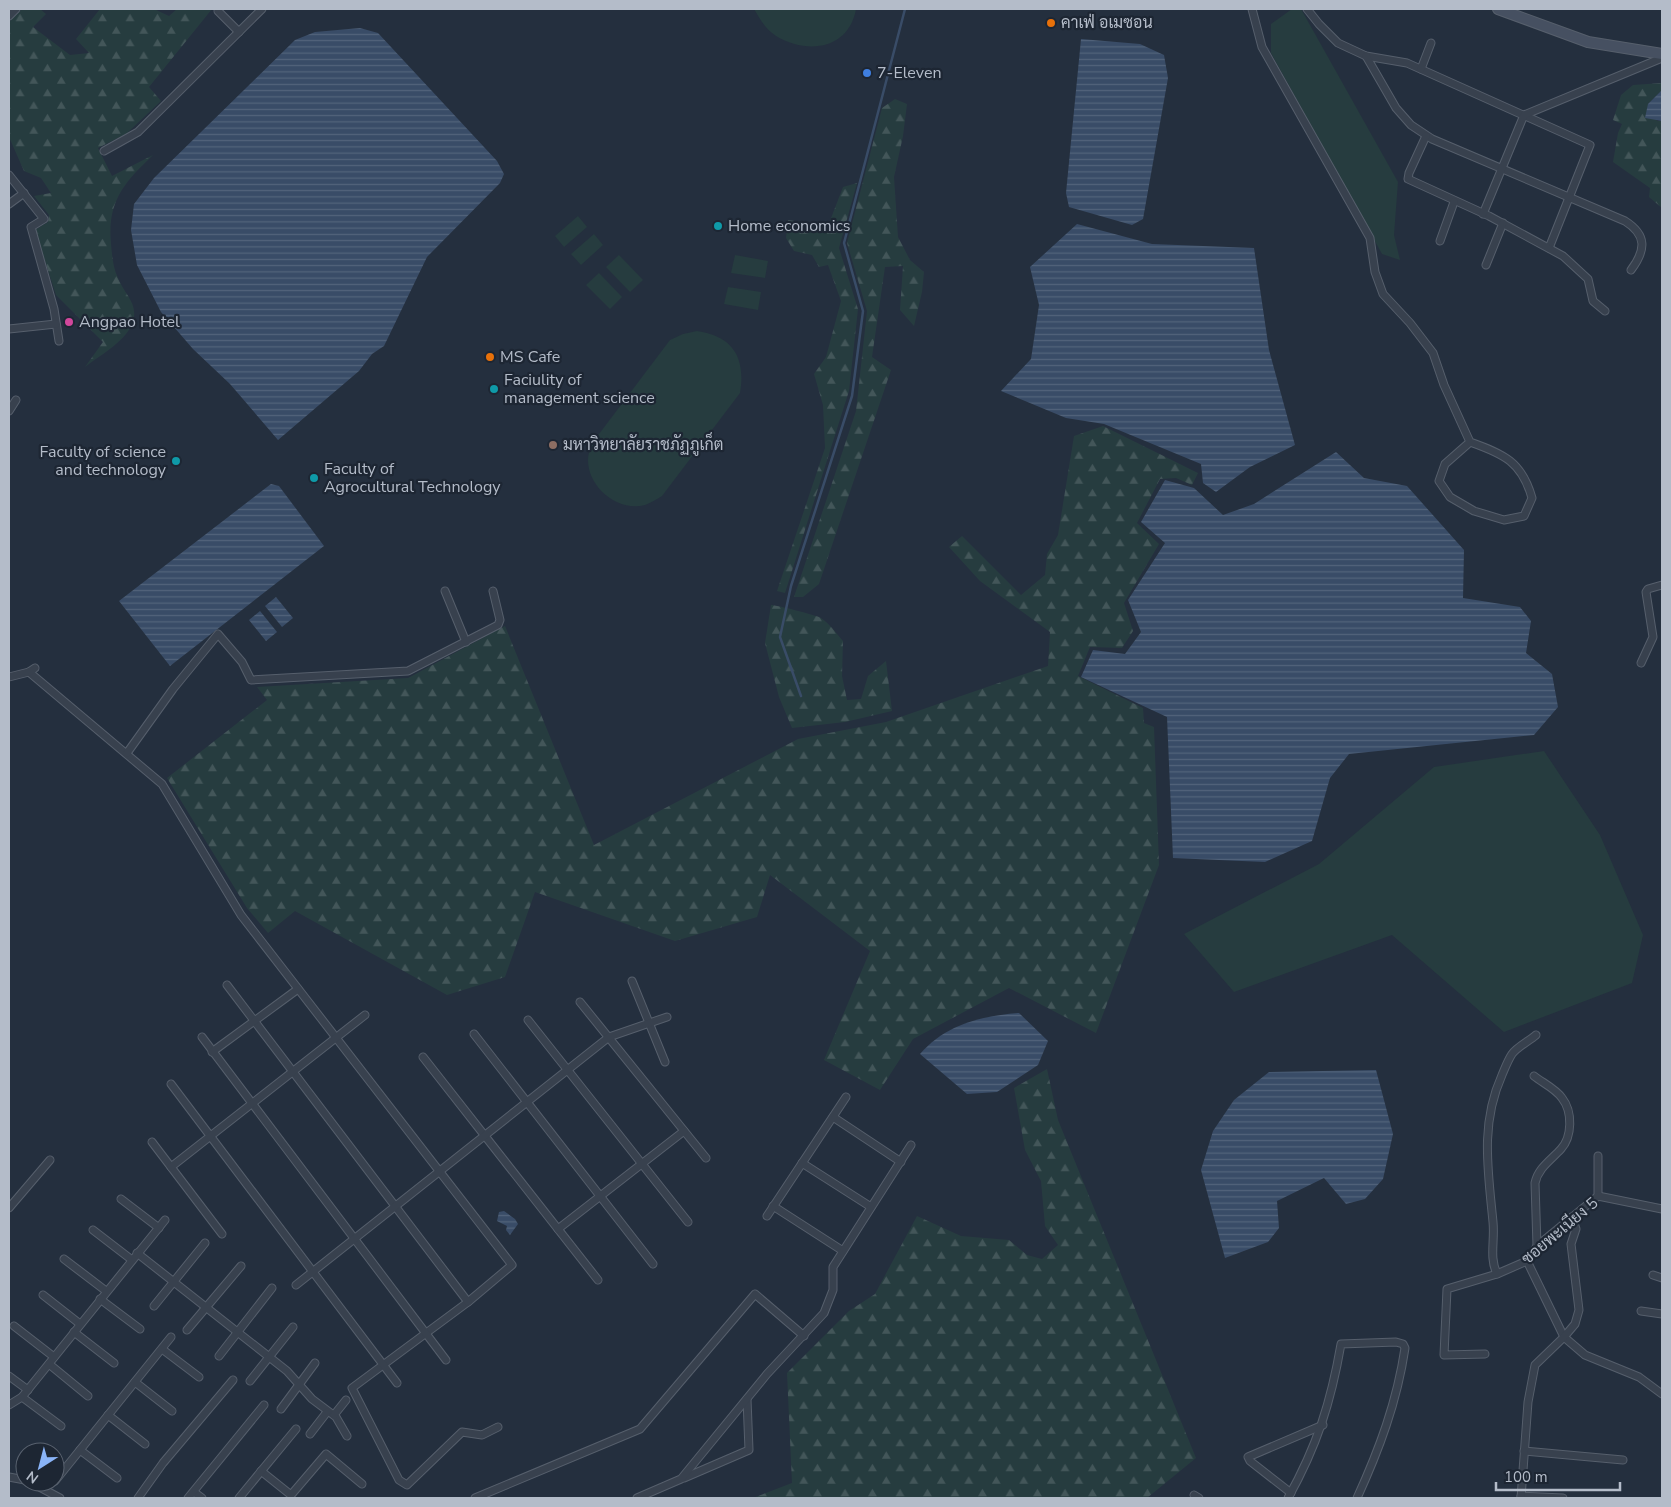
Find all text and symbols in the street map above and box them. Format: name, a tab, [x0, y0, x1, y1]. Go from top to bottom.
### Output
place label: คาเฟ่ อเมซอน	[1061, 12, 1153, 34]
marker: คาเฟ่ อเมซอน	[1045, 17, 1057, 29]
place label: 7-Eleven	[877, 62, 942, 84]
marker: 7-Eleven	[861, 67, 873, 79]
place label: Home economics	[728, 215, 851, 237]
marker: Home economics	[712, 220, 724, 232]
place label: Angpao Hotel	[79, 311, 180, 333]
marker: Angpao Hotel	[63, 316, 75, 328]
place label: MS Cafe	[500, 346, 560, 368]
marker: MS Cafe	[484, 351, 496, 363]
place label: Faciulity of management science	[504, 369, 655, 409]
marker: Faciulity of management science	[488, 383, 500, 395]
place label: มหาวิทยาลัยราชภัฏภูเก็ต	[563, 431, 723, 456]
marker: มหาวิทยาลัยราชภัฏภูเก็ต	[547, 439, 559, 451]
place label: Faculty of science and technology	[40, 441, 167, 481]
marker: Faculty of science and technology	[170, 455, 182, 467]
place label: Faculty of Agrocultural Technology	[324, 458, 501, 498]
marker: Faculty of Agrocultural Technology	[308, 472, 320, 484]
street label: ซอยพะเนียง 5	[1516, 1192, 1603, 1270]
north arrow	[15, 1442, 65, 1492]
scale bar	[1496, 1460, 1620, 1492]
text: N	[23, 1466, 42, 1488]
text: 100 m	[1504, 1467, 1548, 1487]

